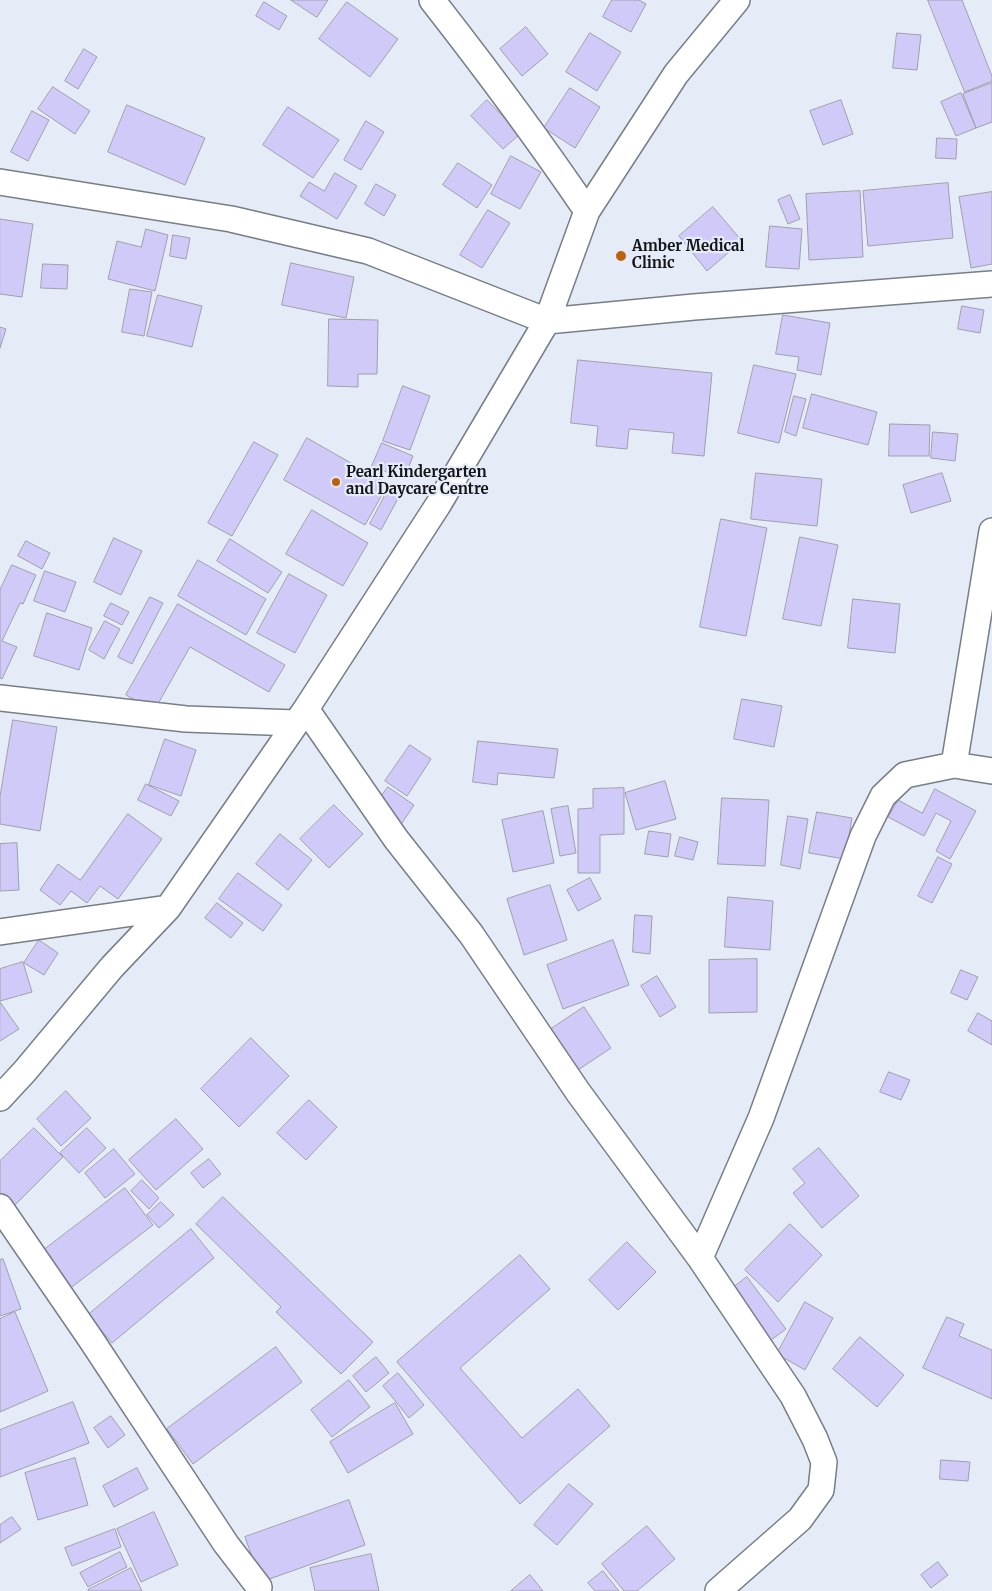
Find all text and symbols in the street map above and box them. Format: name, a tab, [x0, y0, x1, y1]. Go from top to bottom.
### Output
place label: Amber Medical Clinic	[632, 238, 744, 273]
marker: Amber Medical Clinic	[614, 249, 628, 263]
place label: Pearl Kindergarten and Daycare Centre	[346, 464, 489, 499]
marker: Pearl Kindergarten and Daycare Centre	[330, 476, 342, 488]

